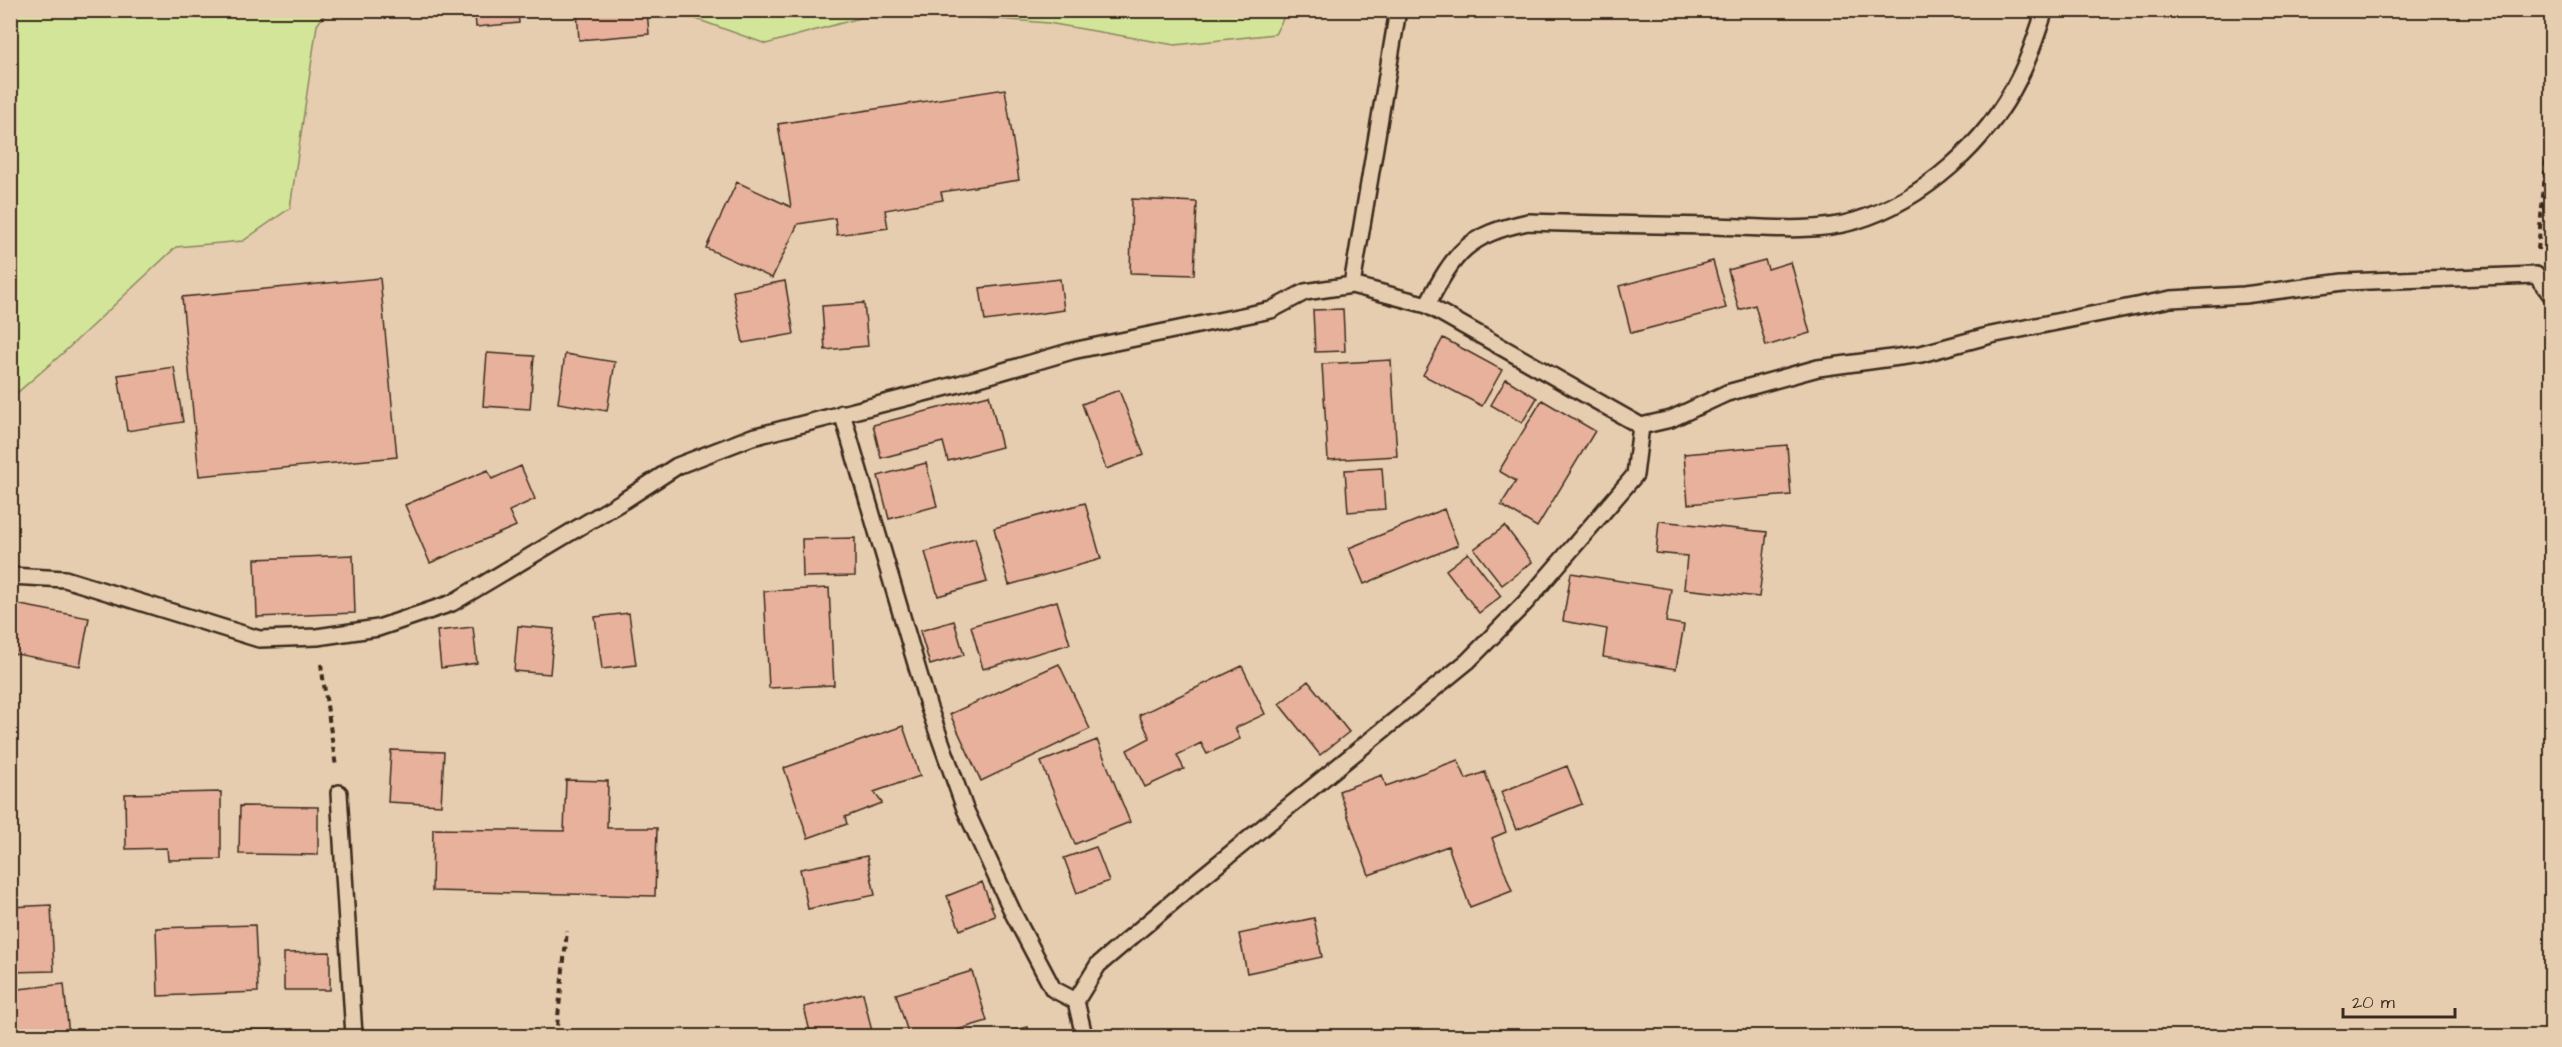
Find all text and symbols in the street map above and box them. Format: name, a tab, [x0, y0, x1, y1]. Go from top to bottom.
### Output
scale bar	[2343, 981, 2456, 1019]
text: 20 m	[2352, 990, 2395, 1015]

